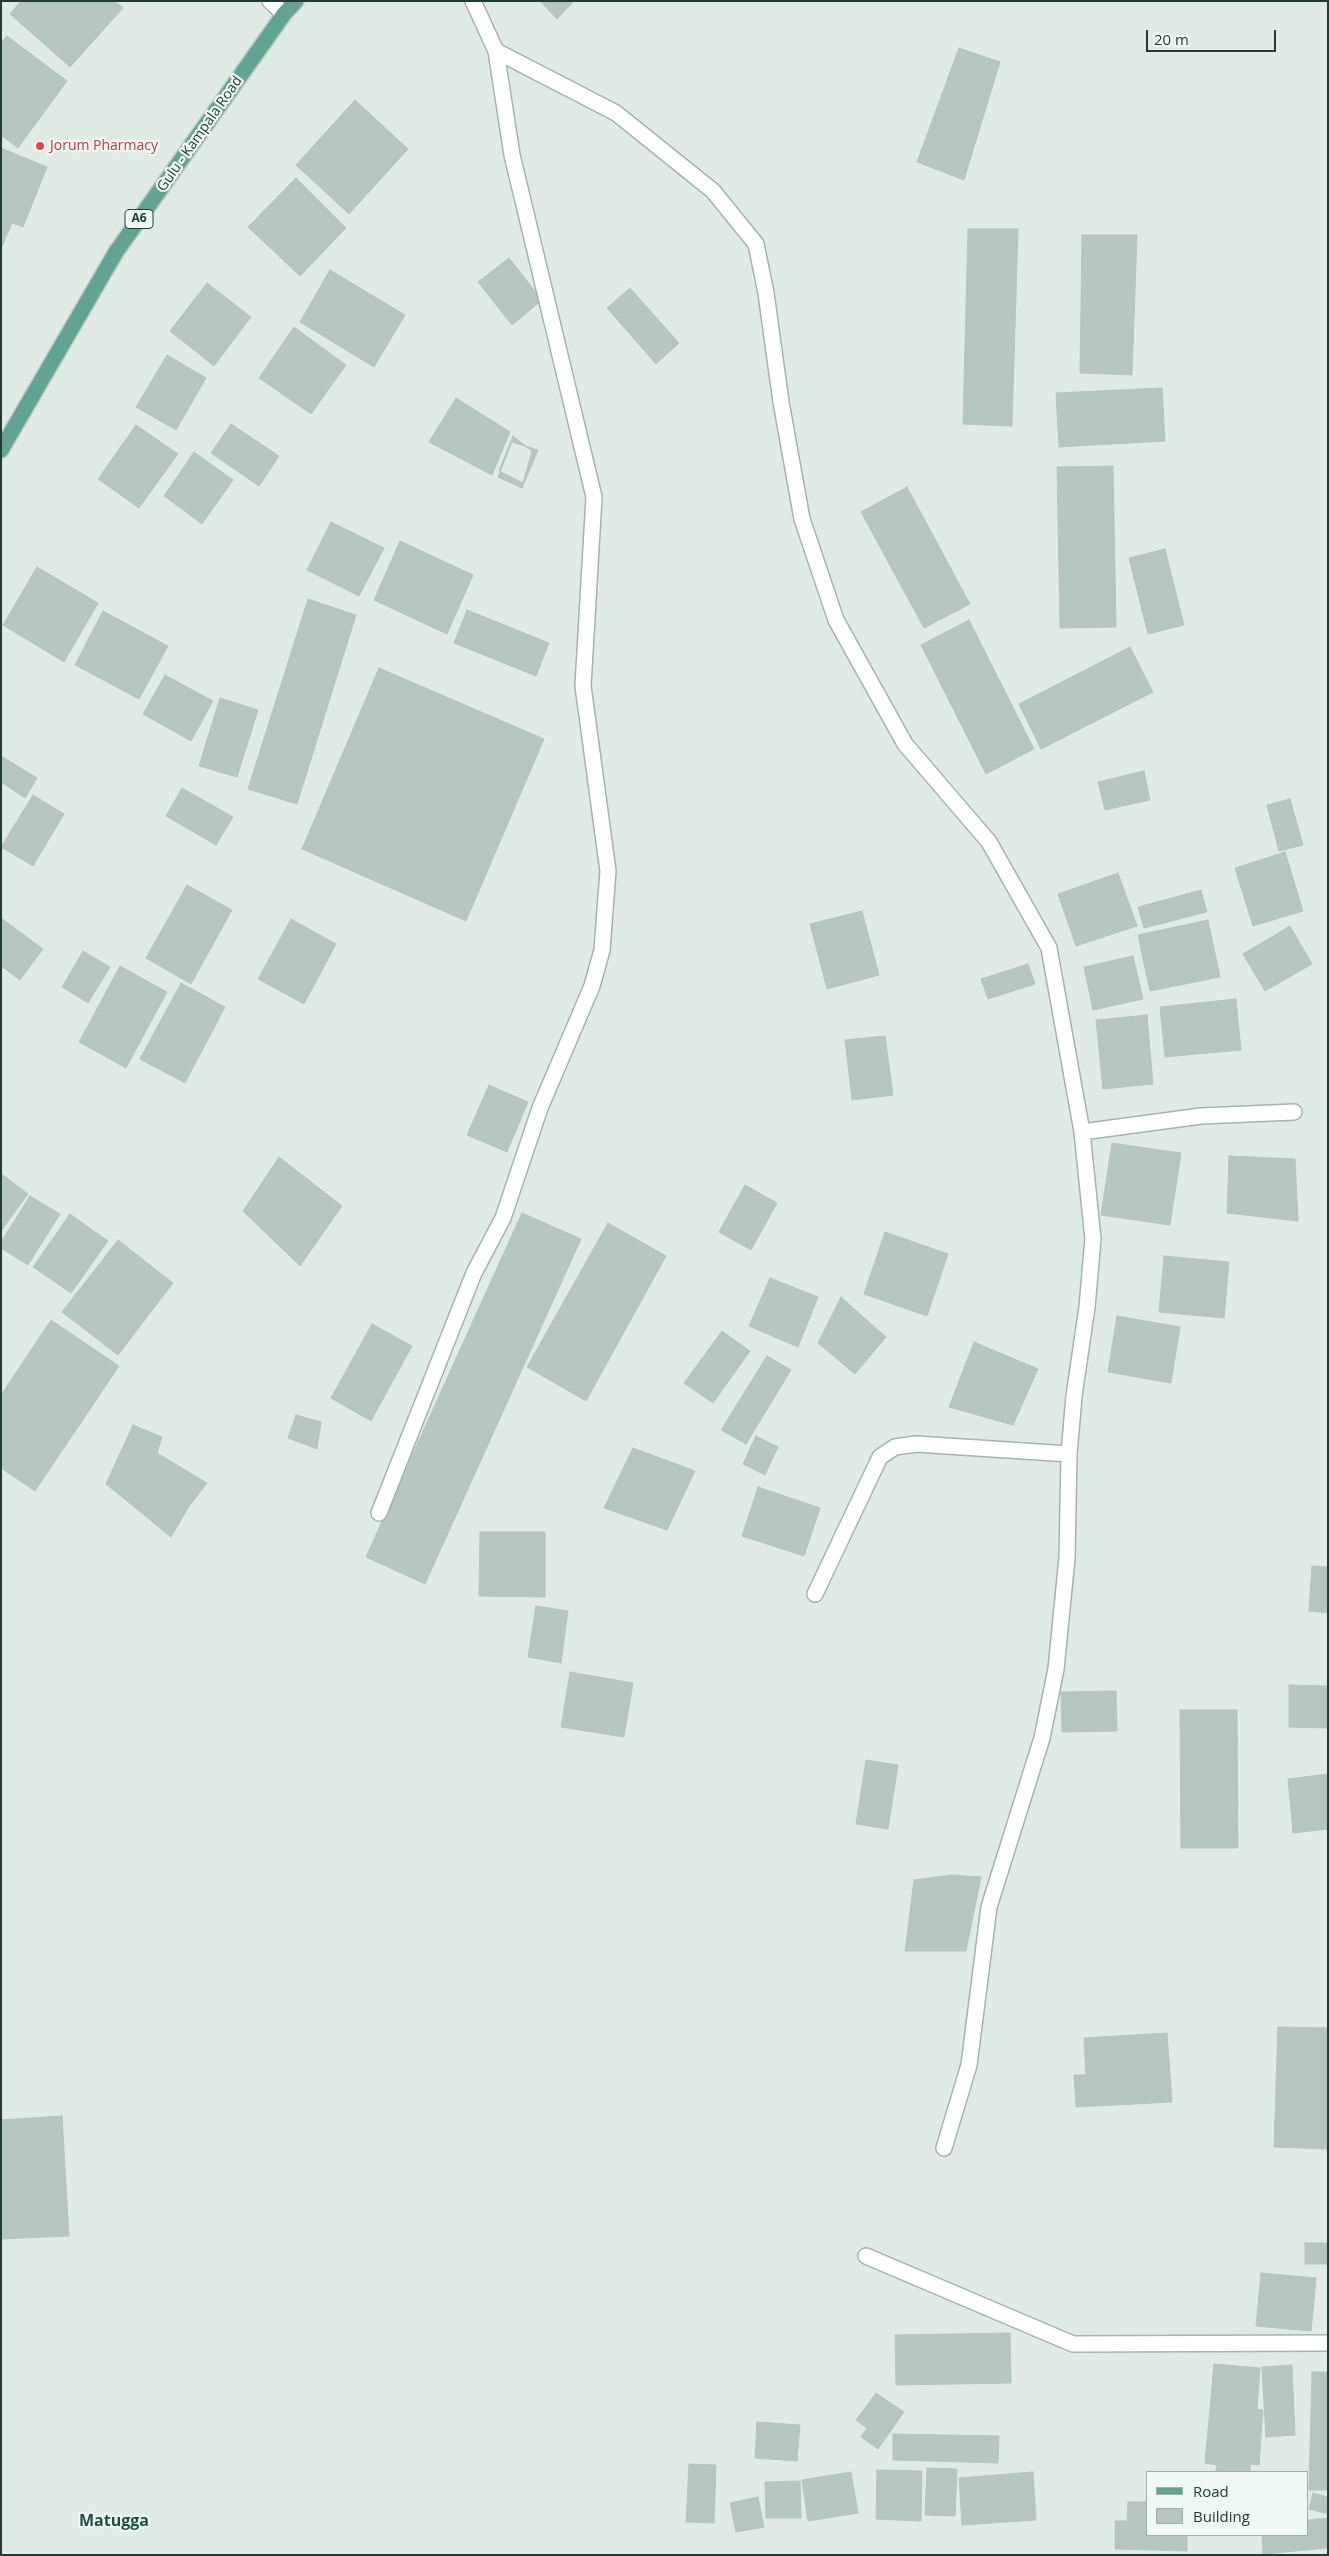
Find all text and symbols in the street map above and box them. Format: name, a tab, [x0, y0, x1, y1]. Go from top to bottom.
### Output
scale bar	[1149, 20, 1279, 52]
text: 20 m	[1154, 29, 1189, 49]
street label: Gulu - Kampala Road	[154, 73, 246, 195]
place label: Jorum Pharmacy	[50, 138, 158, 154]
marker: Jorum Pharmacy	[34, 140, 46, 152]
road number: A6	[125, 210, 153, 228]
legend	[1146, 2471, 1309, 2536]
text: Road	[1193, 2481, 1229, 2501]
text: Building	[1193, 2506, 1250, 2526]
district label: Matugga	[79, 2511, 149, 2531]

